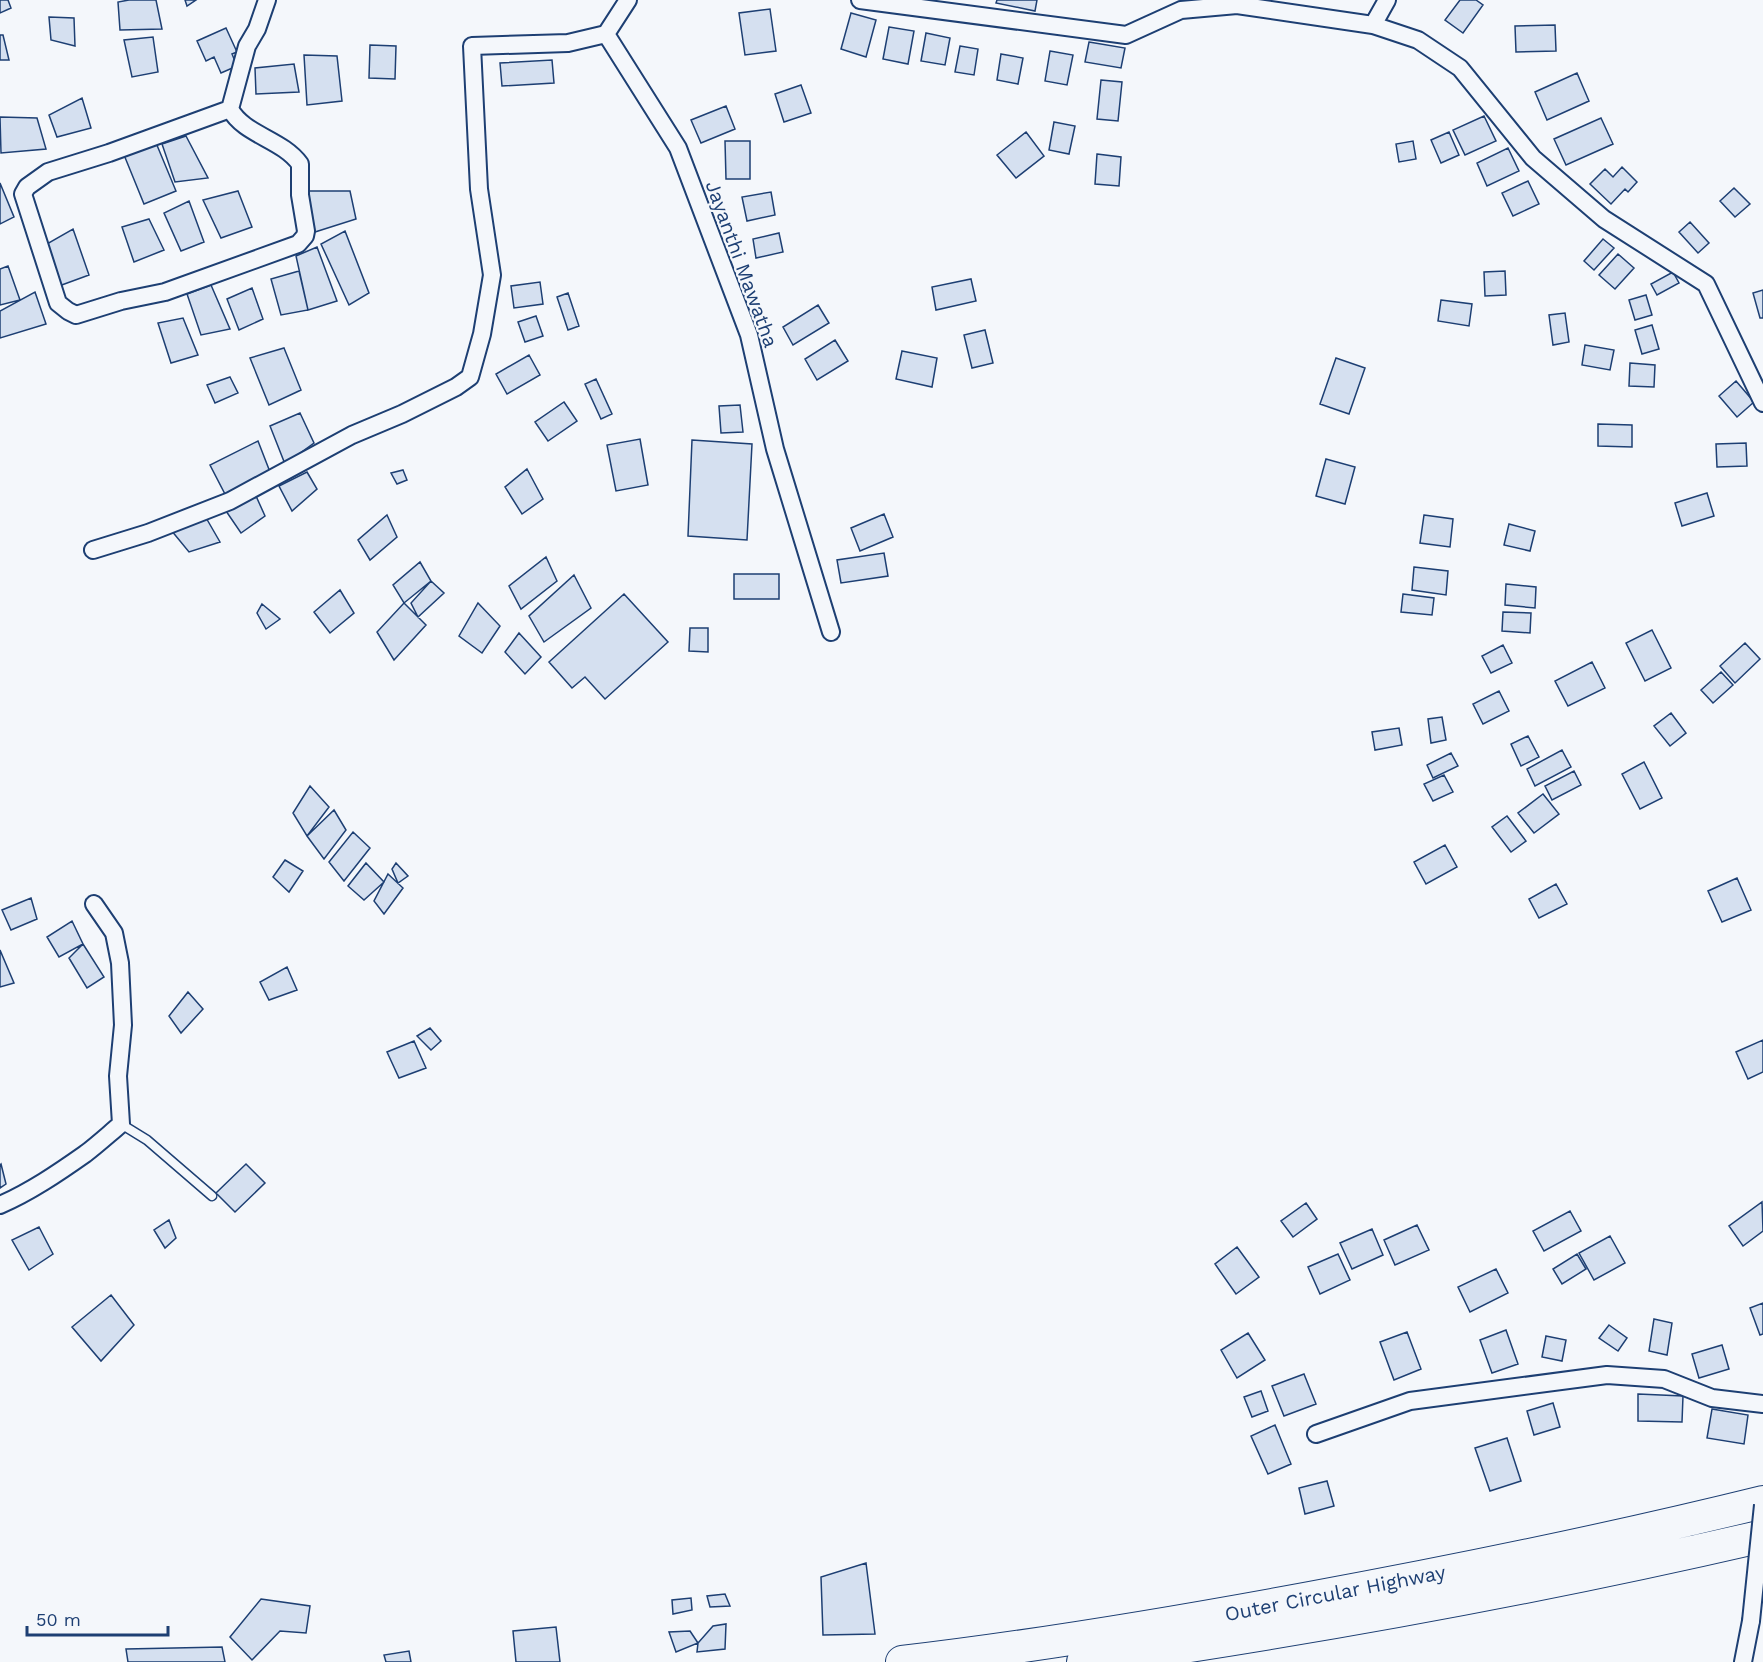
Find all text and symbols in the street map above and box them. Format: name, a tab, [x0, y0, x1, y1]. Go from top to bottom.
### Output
street label: Jayanthi Mawatha	[701, 177, 783, 351]
street label: Outer Circular Highway	[1222, 1560, 1448, 1626]
scale bar	[27, 1599, 168, 1637]
text: 50 m	[36, 1609, 81, 1630]

